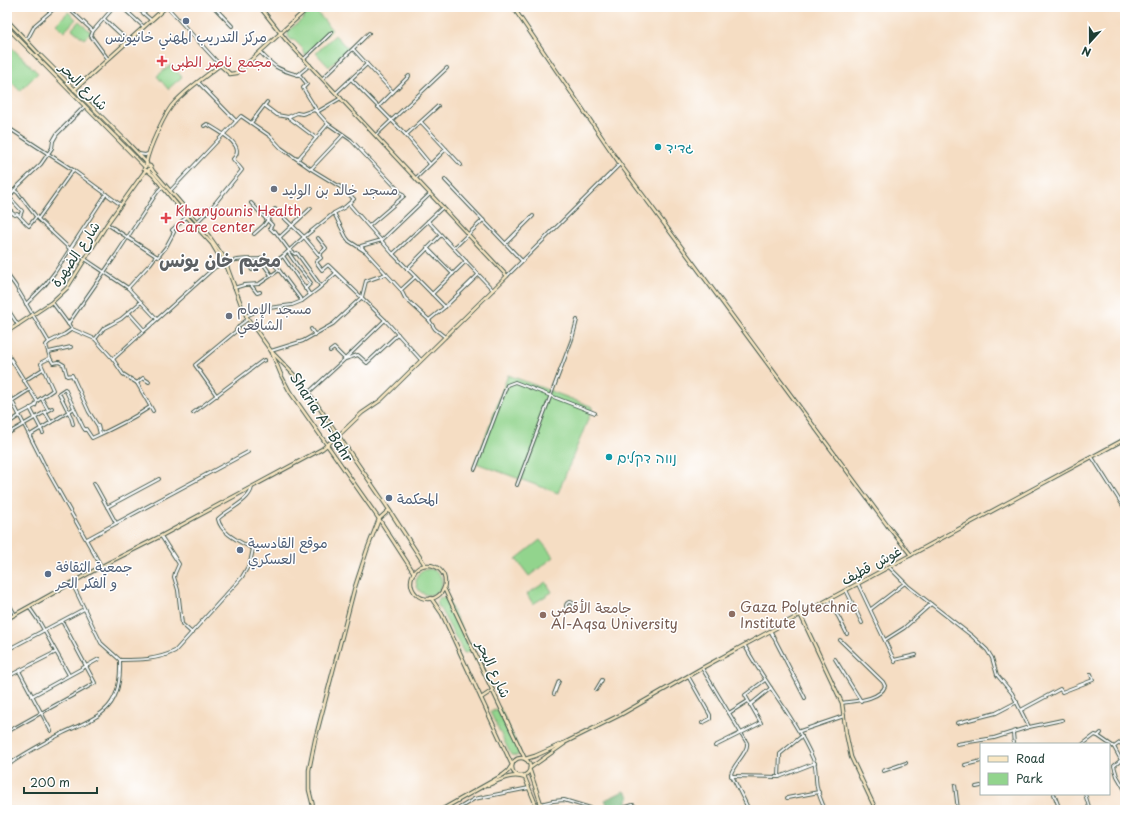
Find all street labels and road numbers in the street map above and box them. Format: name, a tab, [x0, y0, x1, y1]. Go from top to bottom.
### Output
street label: شارع البحر	[54, 56, 113, 115]
street label: شارع الضهرة	[45, 217, 105, 291]
street label: Sharia Al-Bahr	[285, 368, 359, 466]
street label: غوش قطيف	[837, 540, 905, 590]
street label: شارع البحر	[471, 636, 516, 701]

